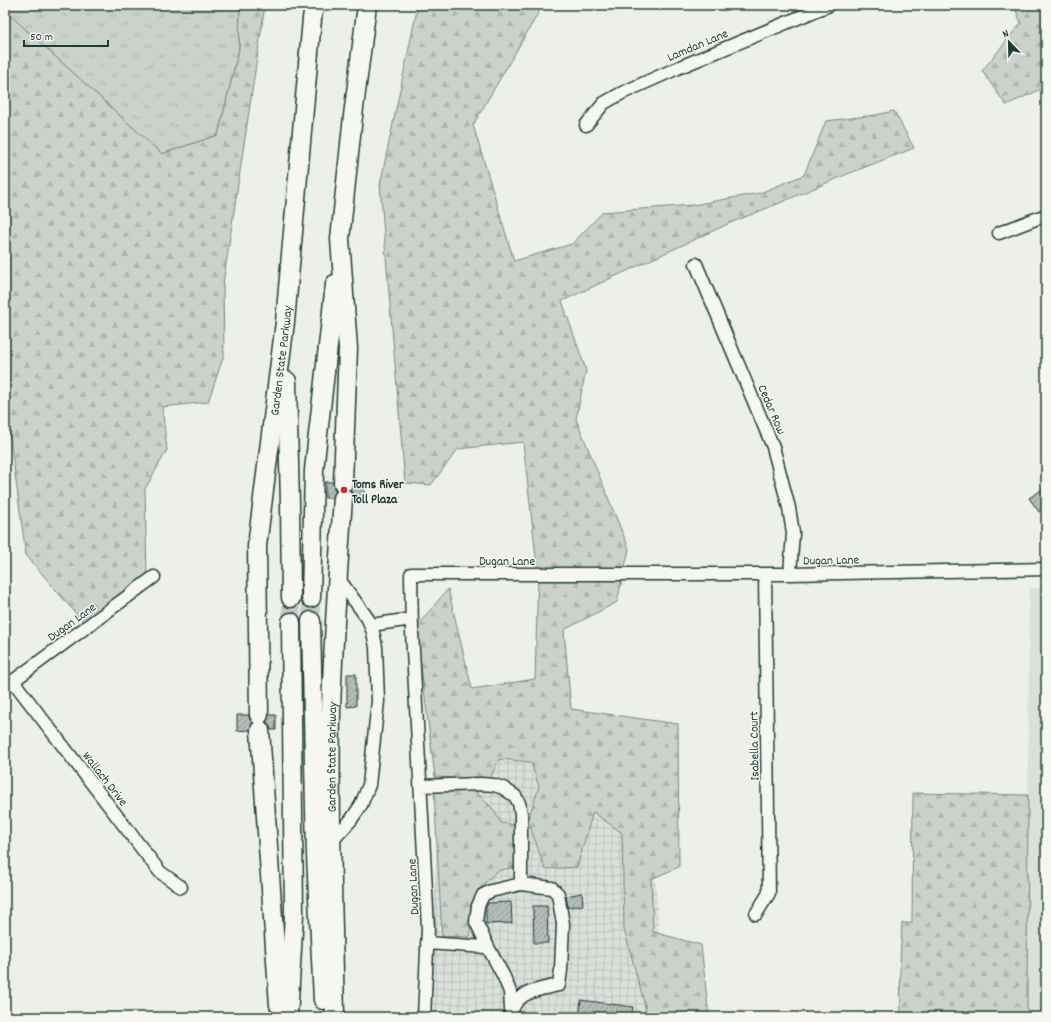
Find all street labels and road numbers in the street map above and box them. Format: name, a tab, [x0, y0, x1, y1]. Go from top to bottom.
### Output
street label: Lamdan Lane	[664, 25, 732, 68]
street label: Garden State Parkway	[266, 304, 298, 417]
street label: Cedar Row	[752, 382, 790, 438]
street label: Dugan Lane	[803, 552, 860, 571]
street label: Dugan Lane	[479, 553, 535, 572]
street label: Dugan Lane	[44, 599, 101, 647]
street label: Garden State Parkway	[323, 701, 343, 812]
street label: Isabella Court	[745, 711, 766, 781]
street label: Wallach Drive	[77, 748, 132, 811]
street label: Dugan Lane	[404, 858, 425, 915]

